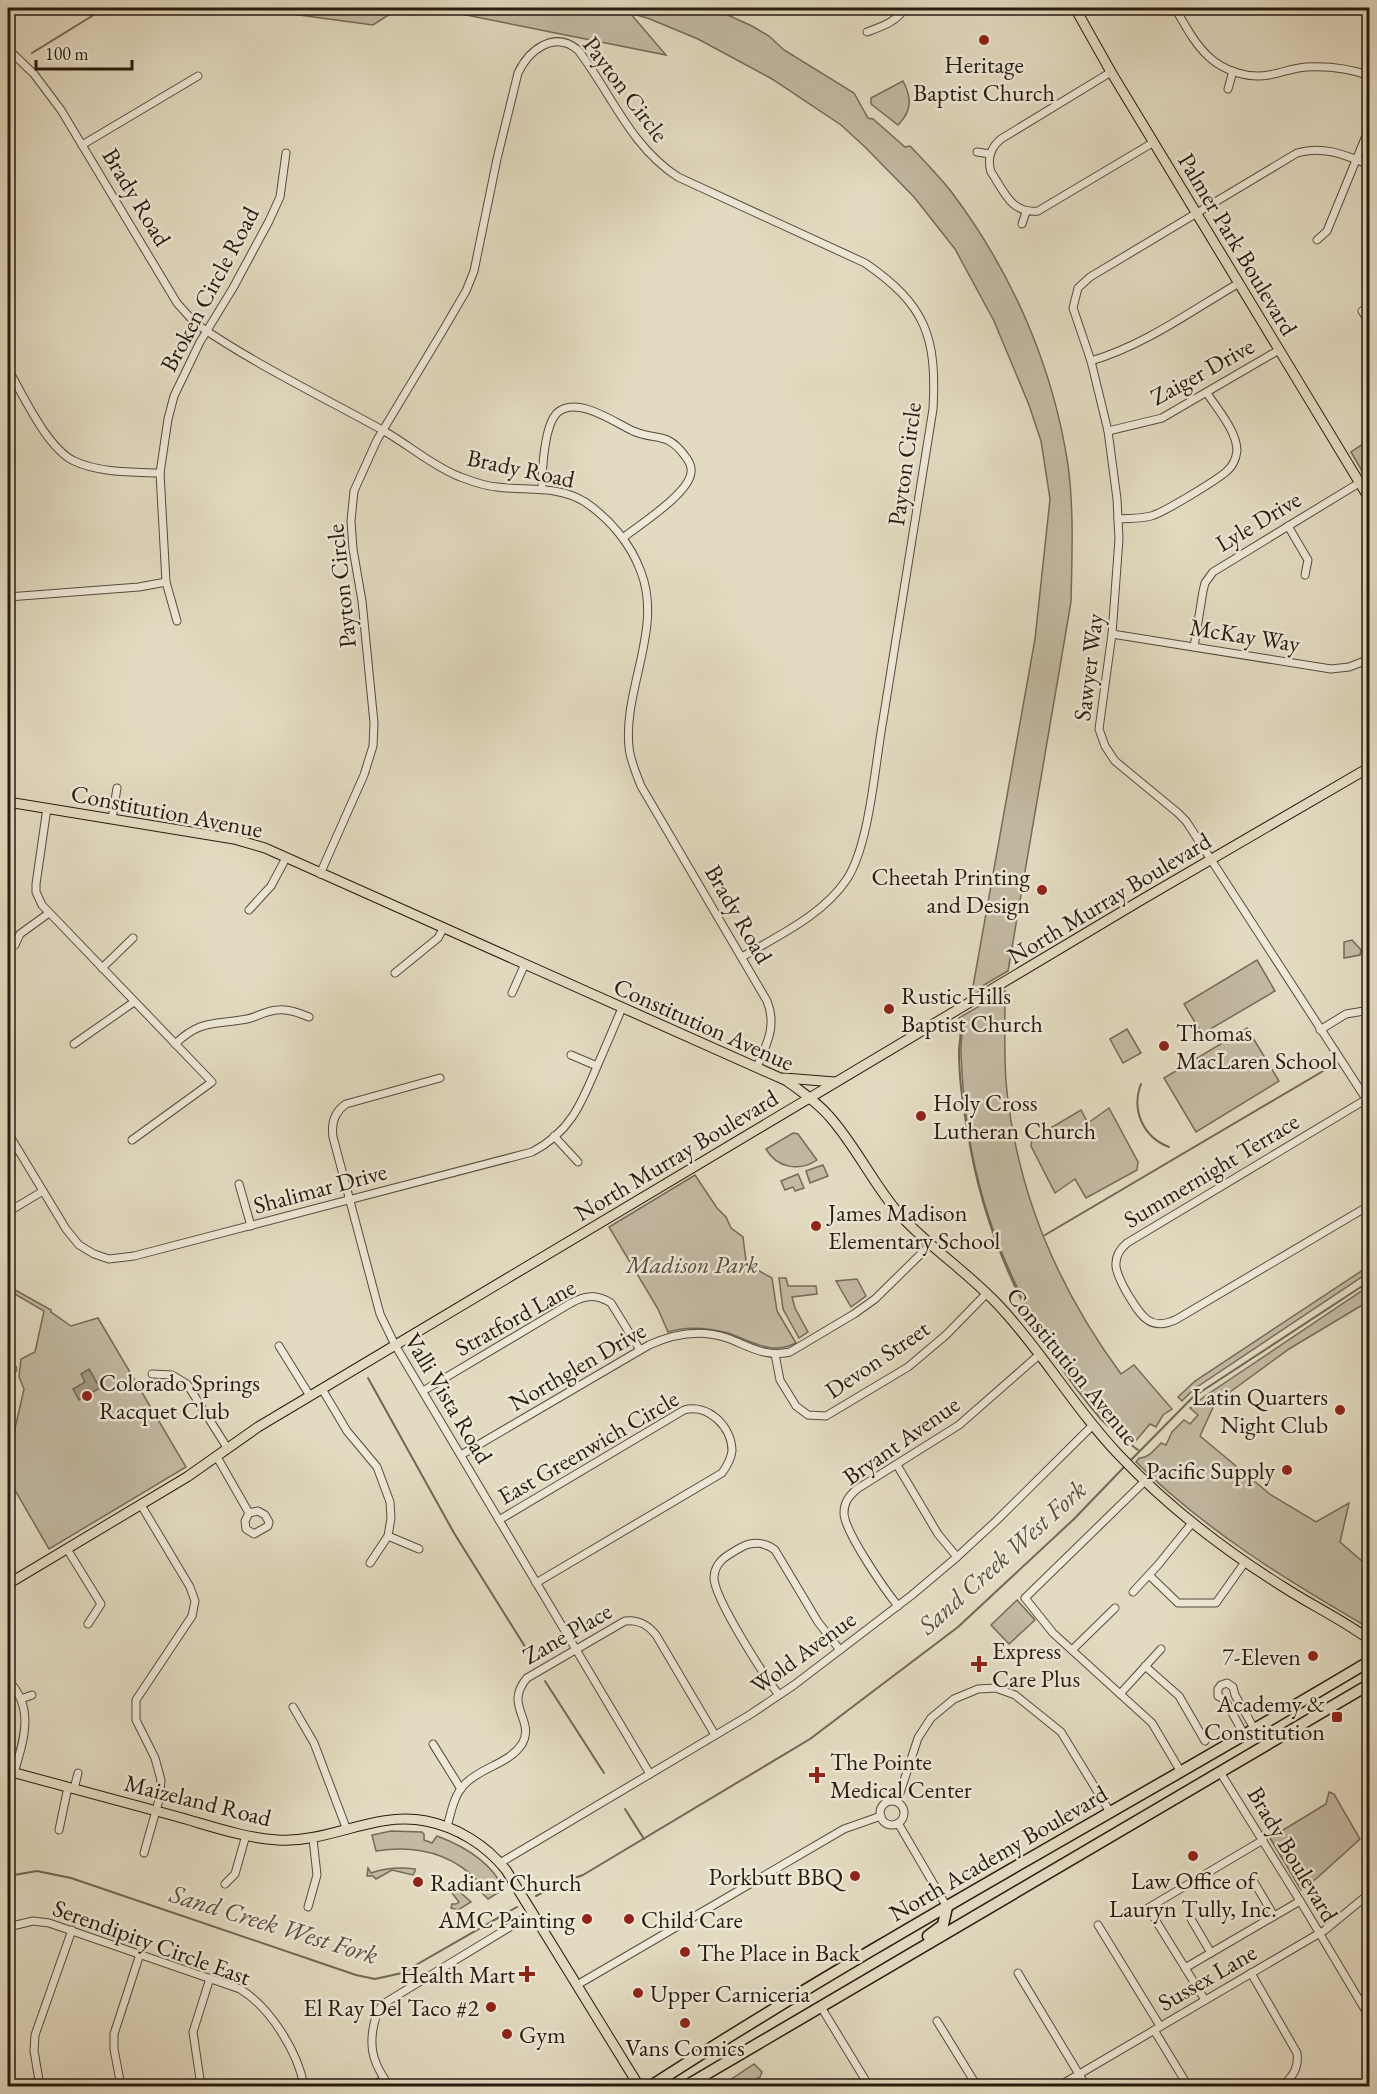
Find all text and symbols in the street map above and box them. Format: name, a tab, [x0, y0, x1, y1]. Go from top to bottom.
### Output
street label: Payton Circle	[576, 30, 676, 148]
scale bar	[36, 33, 132, 71]
marker: Heritage Baptist Church	[977, 33, 991, 47]
text: 100 m	[45, 42, 89, 65]
place label: Heritage Baptist Church	[913, 49, 1055, 108]
street label: Brady Road	[96, 142, 179, 253]
street label: Palmer Park Boulevard	[1171, 147, 1305, 342]
street label: Broken Circle Road	[152, 200, 266, 377]
street label: Zaiger Drive	[1145, 330, 1259, 412]
street label: Payton Circle	[880, 400, 928, 528]
street label: Brady Road	[464, 441, 579, 495]
street label: Lyle Drive	[1210, 483, 1306, 559]
street label: Payton Circle	[319, 522, 363, 650]
street label: Sawyer Way	[1066, 611, 1110, 723]
street label: McKay Way	[1188, 611, 1303, 659]
street label: Constitution Avenue	[69, 777, 265, 845]
street label: North Murray Boulevard	[1002, 824, 1217, 971]
street label: Brady Road	[698, 859, 780, 970]
place label: Cheetah Printing and Design	[872, 861, 1031, 920]
marker: Cheetah Printing and Design	[1035, 883, 1049, 897]
street label: Constitution Avenue	[609, 970, 799, 1078]
place label: Rustic Hills Baptist Church	[901, 980, 1043, 1039]
marker: Rustic Hills Baptist Church	[882, 1002, 896, 1016]
place label: Thomas MacLaren School	[1176, 1017, 1338, 1076]
marker: Thomas MacLaren School	[1157, 1039, 1171, 1053]
street label: North Murray Boulevard	[569, 1081, 784, 1228]
place label: Holy Cross Lutheran Church	[933, 1087, 1096, 1146]
street label: Summernight Terrace	[1118, 1105, 1304, 1235]
marker: Holy Cross Lutheran Church	[914, 1109, 928, 1123]
street label: Shalimar Drive	[250, 1155, 390, 1221]
place label: James Madison Elementary School	[826, 1197, 1000, 1256]
marker: James Madison Elementary School	[809, 1219, 823, 1233]
park label: Madison Park	[624, 1249, 758, 1280]
street label: Stratford Lane	[449, 1271, 581, 1363]
street label: Constitution Avenue	[1000, 1281, 1146, 1451]
street label: Devon Street	[819, 1312, 936, 1405]
street label: Northglen Drive	[503, 1314, 651, 1418]
street label: Valli Vista Road	[398, 1327, 501, 1470]
place label: Colorado Springs Racquet Club	[99, 1367, 260, 1426]
place label: Latin Quarters Night Club	[1192, 1381, 1328, 1440]
street label: East Greenwich Circle	[492, 1383, 684, 1511]
street label: Bryant Avenue	[837, 1388, 965, 1492]
marker: Colorado Springs Racquet Club	[80, 1389, 94, 1403]
marker: Latin Quarters Night Club	[1333, 1403, 1347, 1417]
place label: Pacific Supply	[1146, 1455, 1275, 1486]
marker: Pacific Supply	[1280, 1463, 1294, 1477]
water label: Sand Creek West Fork	[910, 1472, 1094, 1642]
street label: Zane Place	[517, 1595, 617, 1671]
street label: Wold Avenue	[744, 1603, 862, 1701]
place label: Express Care Plus	[992, 1635, 1080, 1694]
place label: 7-Eleven	[1222, 1641, 1301, 1672]
marker: 7-Eleven	[1306, 1649, 1320, 1663]
marker: Express Care Plus	[970, 1655, 988, 1673]
place label: Academy & Constitution	[1204, 1688, 1325, 1747]
marker: Academy & Constitution	[1330, 1710, 1344, 1724]
place label: The Pointe Medical Center	[830, 1746, 972, 1805]
marker: The Pointe Medical Center	[808, 1766, 826, 1784]
street label: Maizeland Road	[121, 1767, 275, 1833]
street label: North Academy Boulevard	[883, 1777, 1114, 1928]
street label: Brady Boulevard	[1240, 1781, 1346, 1928]
marker: Law Office of Lauryn Tully, Inc.	[1186, 1849, 1200, 1863]
place label: Porkbutt BBQ	[708, 1861, 847, 1892]
place label: Law Office of Lauryn Tully, Inc.	[1109, 1865, 1277, 1924]
place label: Radiant Church	[430, 1867, 582, 1898]
marker: Porkbutt BBQ	[848, 1869, 862, 1883]
marker: Radiant Church	[411, 1875, 425, 1889]
water label: Sand Creek West Fork	[165, 1876, 382, 1972]
street label: Serendipity Circle East	[49, 1892, 256, 1992]
place label: AMC Painting	[437, 1904, 576, 1935]
place label: Child Care	[641, 1904, 743, 1935]
marker: AMC Painting	[580, 1912, 594, 1926]
marker: Child Care	[622, 1912, 636, 1926]
street label: Sussex Lane	[1152, 1936, 1262, 2018]
place label: The Place in Back	[697, 1937, 860, 1968]
marker: The Place in Back	[678, 1945, 692, 1959]
place label: Health Mart	[400, 1959, 515, 1990]
marker: Health Mart	[520, 1967, 534, 1981]
place label: Upper Carniceria	[650, 1978, 811, 2009]
marker: Upper Carniceria	[631, 1986, 645, 2000]
place label: El Ray Del Taco #2	[303, 1992, 479, 2023]
marker: El Ray Del Taco #2	[484, 2000, 498, 2014]
marker: Vans Comics	[678, 2016, 692, 2030]
place label: Gym	[519, 2019, 566, 2050]
marker: Gym	[500, 2027, 514, 2041]
place label: Vans Comics	[625, 2032, 745, 2063]

